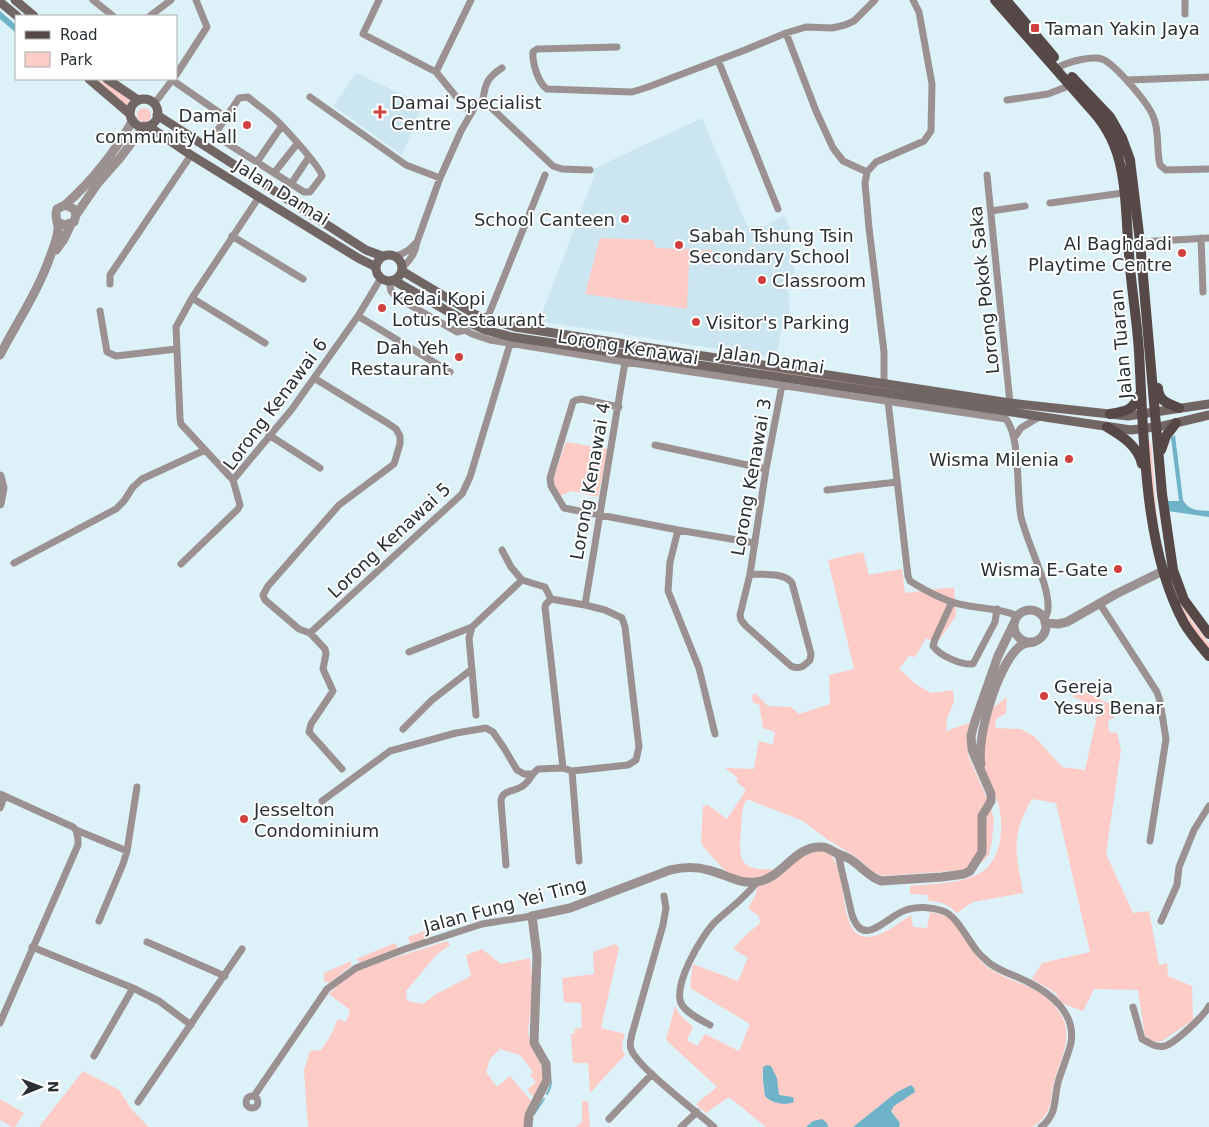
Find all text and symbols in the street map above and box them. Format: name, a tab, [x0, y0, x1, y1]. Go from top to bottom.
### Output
legend	[15, 15, 178, 80]
place label: Taman Yakin Jaya	[1044, 18, 1200, 39]
marker: Taman Yakin Jaya	[1029, 22, 1041, 34]
text: Road	[60, 26, 98, 44]
text: Park	[60, 51, 93, 69]
place label: Damai Specialist Centre	[391, 92, 541, 134]
place label: Damai community Hall	[95, 105, 237, 147]
marker: Damai Specialist Centre	[373, 105, 387, 119]
marker: Damai community Hall	[241, 119, 253, 131]
street label: Jalan Damai	[230, 154, 333, 230]
street label: Lorong Pokok Saka	[965, 205, 1003, 375]
place label: School Canteen	[474, 209, 615, 230]
marker: School Canteen	[619, 213, 631, 225]
place label: Sabah Tshung Tsin Secondary School	[689, 225, 854, 267]
place label: Al Baghdadi Playtime Centre	[1028, 233, 1172, 275]
marker: Sabah Tshung Tsin Secondary School	[673, 239, 685, 251]
marker: Al Baghdadi Playtime Centre	[1176, 247, 1188, 259]
place label: Classroom	[772, 270, 866, 291]
marker: Classroom	[756, 274, 768, 286]
place label: Kedai Kopi Lotus Restaurant	[392, 288, 545, 330]
street label: Jalan Tuaran	[1106, 288, 1136, 401]
marker: Kedai Kopi Lotus Restaurant	[376, 302, 388, 314]
place label: Visitor's Parking	[706, 312, 850, 333]
marker: Visitor's Parking	[690, 316, 702, 328]
street label: Lorong Kenawai	[556, 325, 700, 369]
street label: Lorong Kenawai 6	[219, 334, 331, 474]
place label: Dah Yeh Restaurant	[350, 337, 449, 379]
street label: Jalan Damai	[715, 340, 826, 378]
marker: Dah Yeh Restaurant	[453, 351, 465, 363]
street label: Lorong Kenawai 3	[727, 397, 775, 557]
street label: Lorong Kenawai 4	[566, 401, 614, 561]
place label: Wisma Milenia	[929, 449, 1059, 470]
marker: Wisma Milenia	[1063, 453, 1075, 465]
street label: Lorong Kenawai 5	[323, 478, 455, 602]
place label: Wisma E-Gate	[980, 559, 1108, 580]
marker: Wisma E-Gate	[1112, 563, 1124, 575]
place label: Gereja Yesus Benar	[1053, 676, 1163, 718]
marker: Gereja Yesus Benar	[1038, 690, 1050, 702]
place label: Jesselton Condominium	[253, 799, 379, 841]
marker: Jesselton Condominium	[238, 813, 250, 825]
street label: Jalan Fung Yei Ting	[420, 873, 589, 937]
north arrow	[15, 1062, 65, 1112]
text: N	[45, 1081, 61, 1093]

